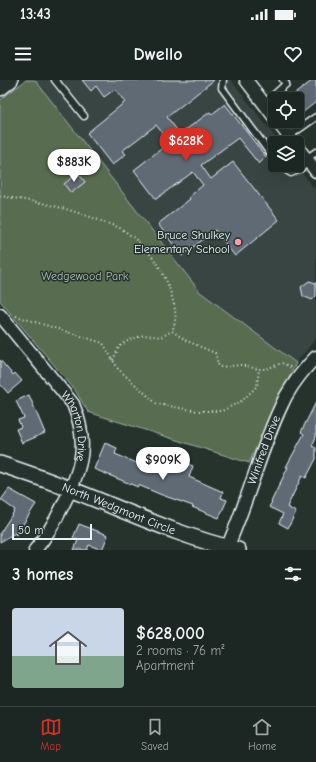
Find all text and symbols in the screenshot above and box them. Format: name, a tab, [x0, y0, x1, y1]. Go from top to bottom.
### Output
text: 13:43	[20, 5, 51, 23]
icon: menu	[12, 43, 34, 65]
icon: heart	[282, 43, 304, 65]
text: Dwello	[133, 44, 183, 65]
map controls	[268, 92, 304, 172]
button: locate	[268, 92, 304, 128]
pin: $628K	[158, 128, 214, 162]
text: $628K	[168, 133, 204, 148]
button: layers	[268, 136, 304, 172]
pin: $883K	[46, 149, 102, 183]
text: $883K	[57, 154, 91, 169]
place label: Bruce Shulkey Elementary School	[134, 228, 231, 256]
marker: Bruce Shulkey Elementary School	[233, 237, 243, 247]
park label: Wedgewood Park	[41, 269, 129, 283]
street label: Wharton Drive	[58, 388, 89, 463]
street label: Winifred Drive	[245, 413, 283, 486]
pin: $909K	[135, 447, 191, 481]
text: $909K	[145, 452, 181, 467]
street label: North Wedgmont Circle	[60, 480, 177, 537]
scale bar	[12, 522, 92, 541]
text: 50 m	[18, 524, 43, 537]
icon: filters	[282, 563, 304, 585]
text: 3 homes	[12, 565, 73, 584]
icon: home	[44, 624, 92, 672]
text: $628,000	[136, 624, 205, 643]
text: 2 rooms · 76 m²	[136, 643, 224, 658]
text: Apartment	[136, 658, 194, 673]
tab: Map	[40, 716, 62, 753]
tab: Saved	[141, 716, 169, 753]
tab: Home	[248, 716, 276, 753]

